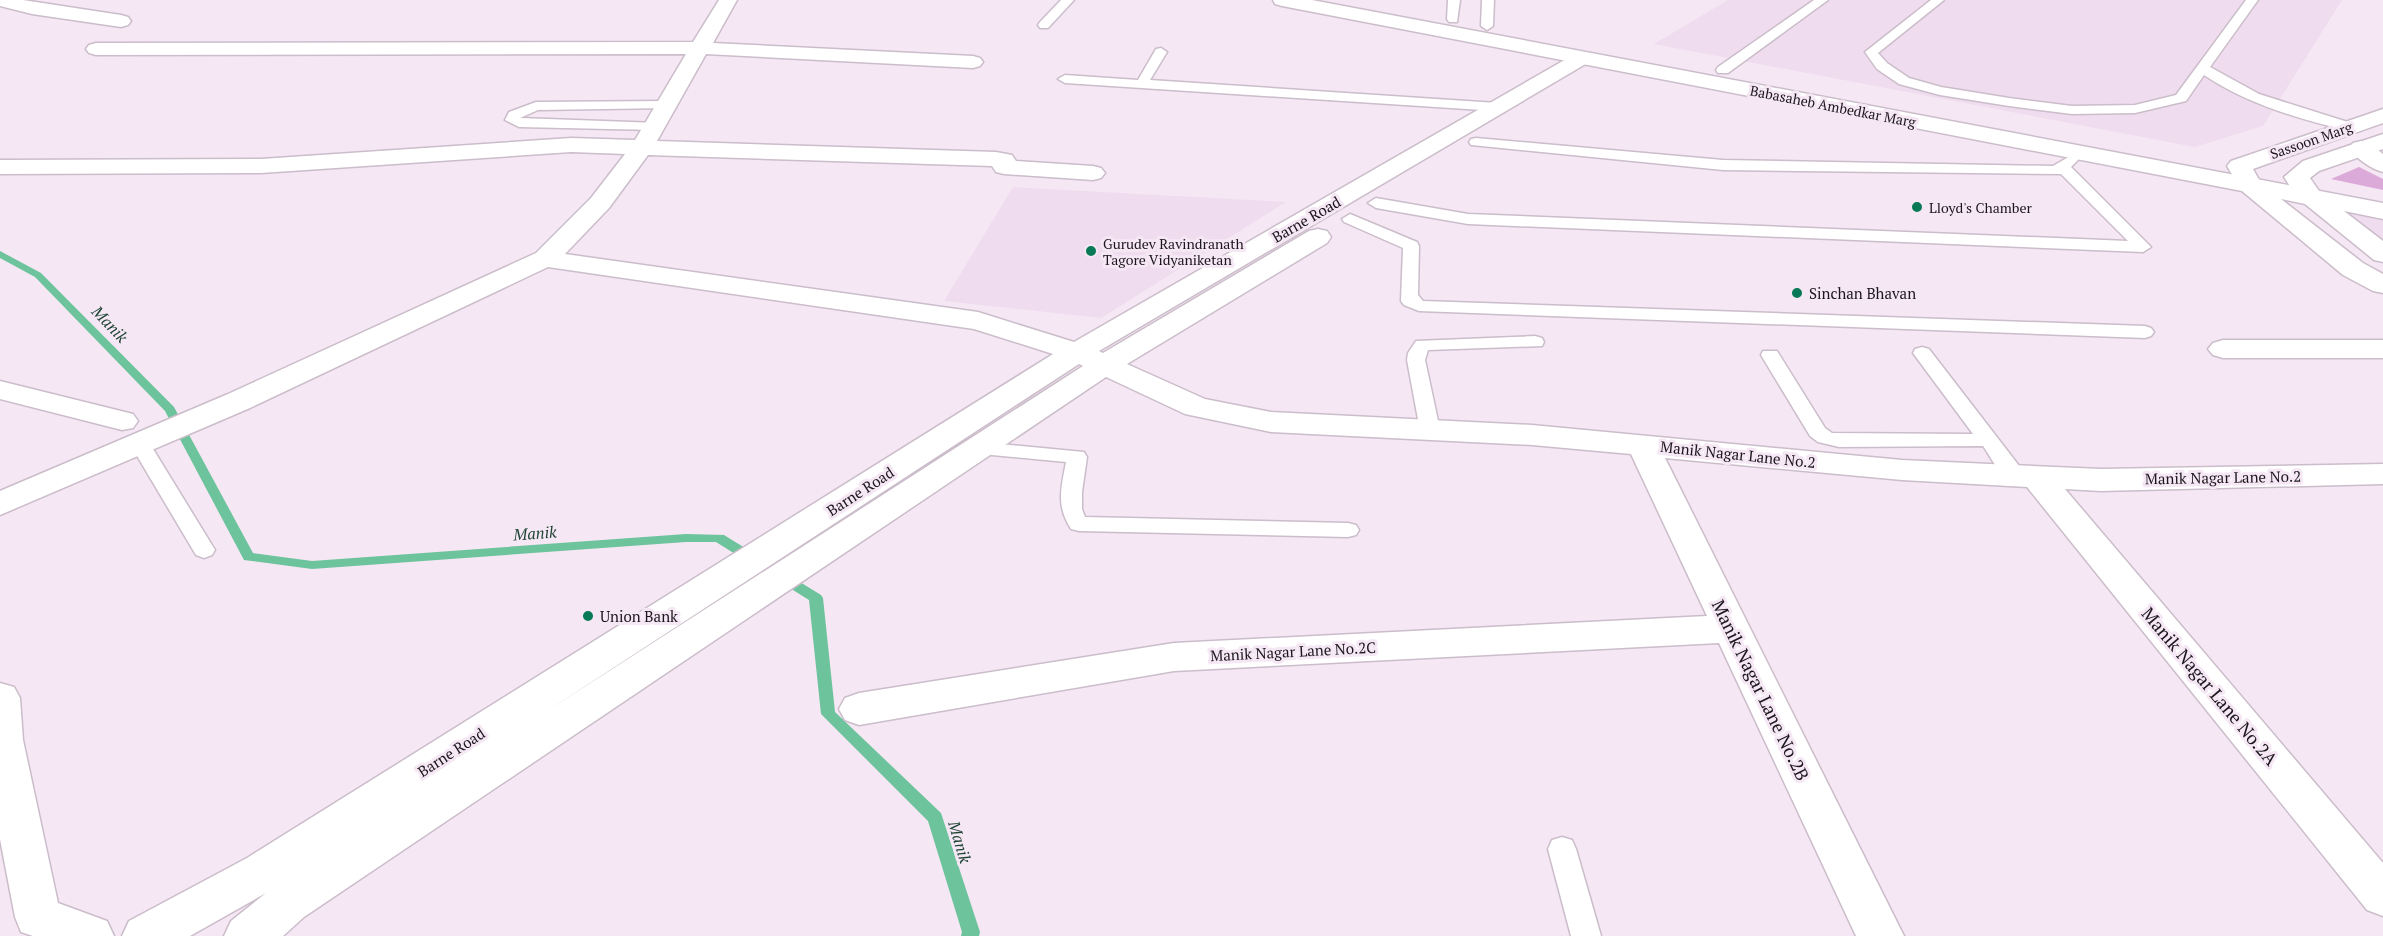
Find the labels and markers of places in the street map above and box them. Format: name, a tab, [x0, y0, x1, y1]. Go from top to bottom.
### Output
place label: Lloyd's Chamber	[1929, 198, 2032, 217]
marker: Lloyd's Chamber	[1910, 200, 1924, 214]
place label: Gurudev Ravindranath Tagore Vidyaniketan	[1103, 234, 1244, 269]
marker: Gurudev Ravindranath Tagore Vidyaniketan	[1084, 244, 1098, 258]
place label: Sinchan Bhavan	[1809, 283, 1916, 303]
marker: Sinchan Bhavan	[1790, 286, 1804, 300]
place label: Union Bank	[600, 606, 678, 626]
marker: Union Bank	[581, 609, 595, 623]

